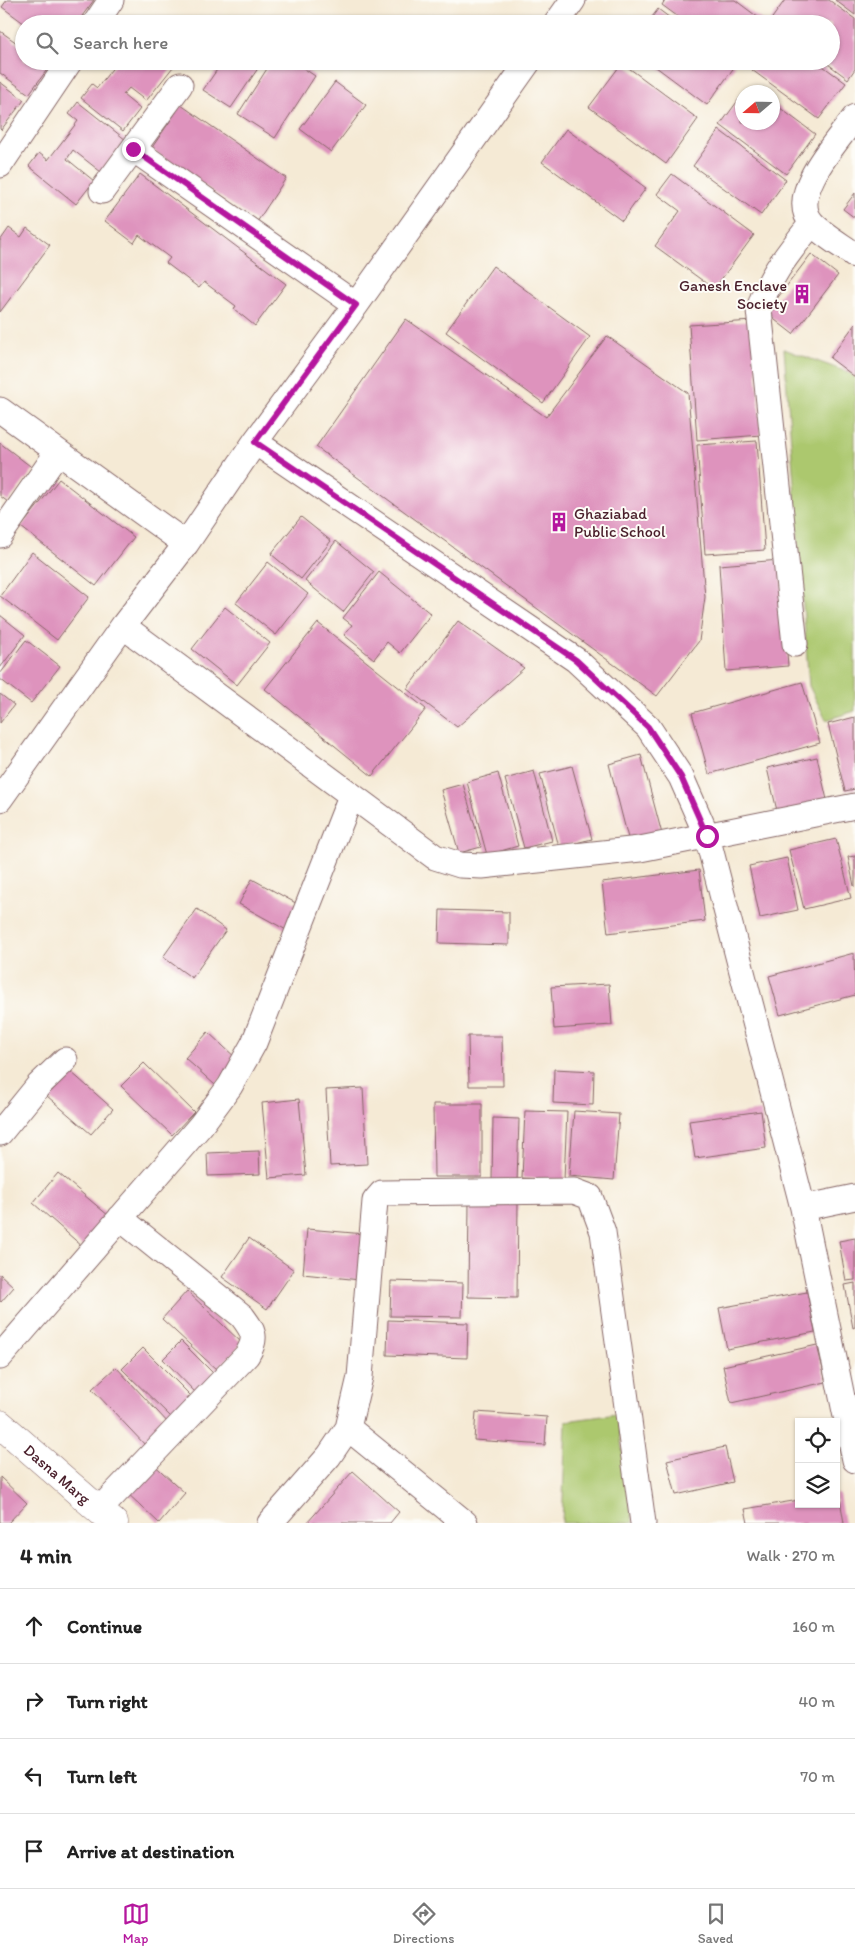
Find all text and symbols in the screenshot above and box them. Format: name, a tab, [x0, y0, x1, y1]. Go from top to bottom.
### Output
search box	[15, 15, 840, 70]
icon: search	[33, 29, 61, 57]
text: Search here	[73, 31, 168, 54]
north arrow	[735, 85, 780, 130]
route end	[122, 138, 145, 161]
place label: Ganesh Enclave Society	[679, 276, 787, 313]
building icon: Ganesh Enclave Society	[791, 283, 813, 305]
place label: Ghaziabad Public School	[574, 504, 666, 541]
building icon: Ghaziabad Public School	[548, 511, 570, 533]
route start	[696, 825, 719, 848]
map controls	[795, 1418, 840, 1508]
button: locate	[795, 1418, 840, 1463]
street label: Dasna Marg	[20, 1440, 95, 1508]
button: layers	[795, 1463, 840, 1508]
text: 4 min	[20, 1543, 72, 1568]
text: Walk · 270 m	[747, 1546, 835, 1565]
icon: ahead	[20, 1612, 48, 1640]
text: Continue	[67, 1615, 142, 1638]
text: 160 m	[792, 1617, 835, 1636]
icon: right	[20, 1687, 48, 1715]
text: Turn right	[67, 1690, 148, 1713]
text: 40 m	[798, 1692, 835, 1711]
icon: left	[20, 1762, 48, 1790]
text: Turn left	[67, 1765, 137, 1788]
text: 70 m	[800, 1767, 835, 1786]
icon: arrive	[20, 1837, 48, 1865]
text: Arrive at destination	[67, 1840, 234, 1863]
tab: Map	[122, 1900, 150, 1947]
tab: Directions	[393, 1900, 454, 1947]
tab: Saved	[698, 1900, 733, 1947]

